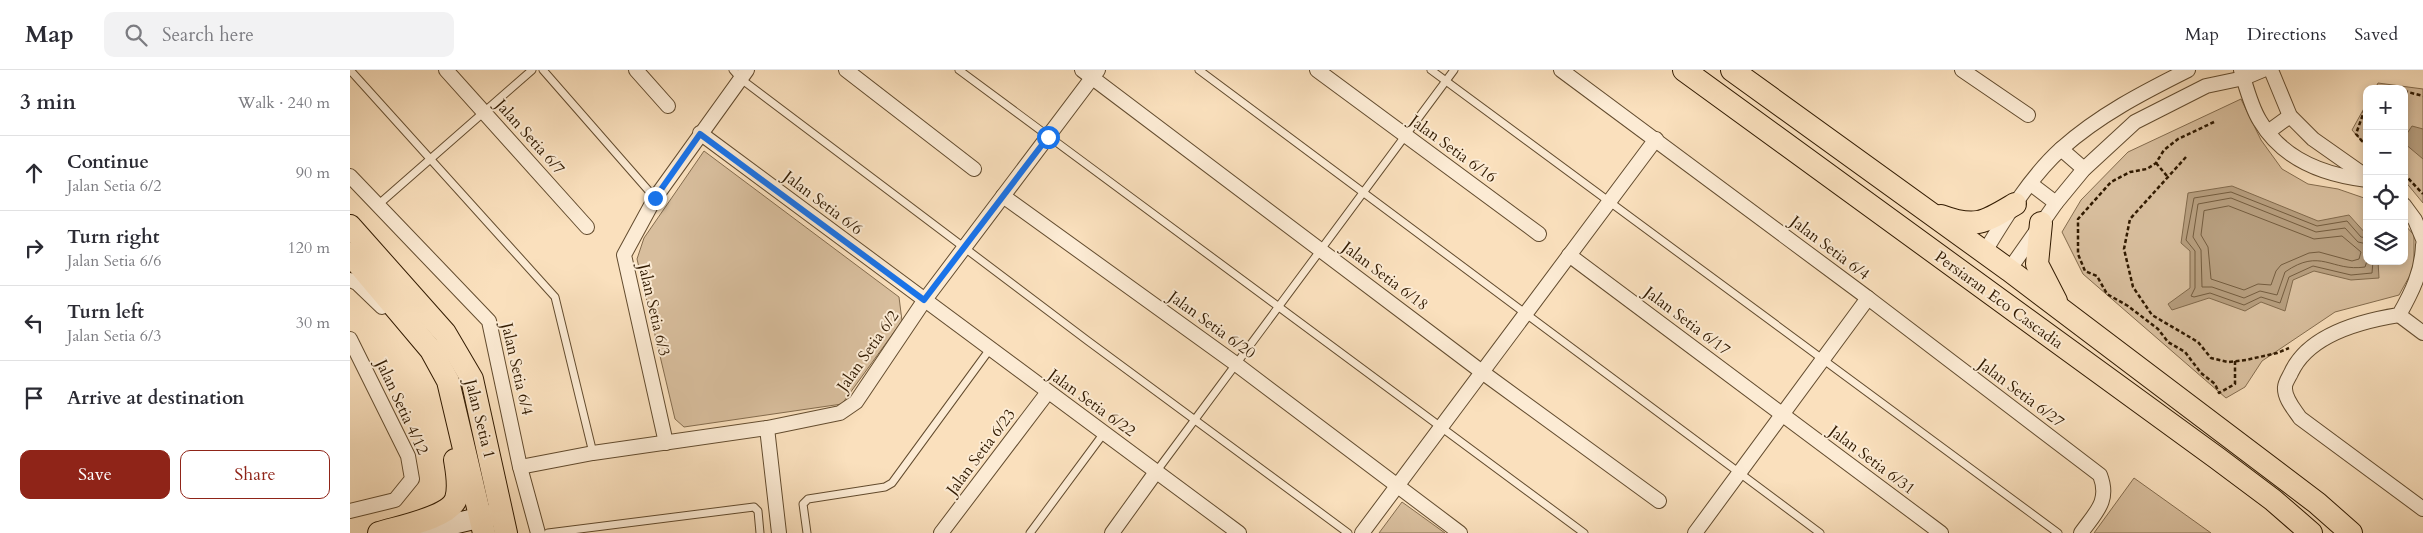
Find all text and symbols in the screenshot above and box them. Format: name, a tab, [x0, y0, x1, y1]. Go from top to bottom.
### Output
search box	[104, 12, 454, 57]
text: Map	[25, 18, 74, 51]
icon: search	[122, 21, 150, 49]
text: Search here	[162, 22, 254, 48]
text: Map	[2185, 22, 2219, 47]
text: Directions	[2247, 22, 2326, 47]
text: Saved	[2354, 22, 2398, 47]
map controls	[2363, 85, 2408, 265]
button: +	[2363, 85, 2408, 130]
text: 3 min	[20, 88, 76, 117]
text: Walk · 240 m	[238, 92, 330, 114]
street label: Jalan Setia 6/7	[489, 93, 570, 179]
street label: Jalan Setia 6/16	[1403, 109, 1501, 188]
route start	[1037, 126, 1060, 149]
button: −	[2363, 130, 2408, 175]
text: Continue	[67, 149, 149, 175]
icon: ahead	[20, 159, 48, 187]
text: 90 m	[296, 162, 330, 184]
street label: Jalan Setia 6/6	[777, 165, 867, 240]
text: Jalan Setia 6/2	[67, 175, 161, 197]
button: locate	[2363, 175, 2408, 220]
route end	[644, 187, 667, 210]
street label: Jalan Setia 6/4	[1784, 210, 1874, 285]
button: layers	[2363, 220, 2408, 265]
text: Turn right	[67, 224, 159, 250]
icon: right	[20, 234, 48, 262]
street label: Jalan Setia 6/18	[1336, 235, 1433, 316]
text: 120 m	[288, 237, 330, 259]
street label: Persiaran Eco Cascadia	[1930, 246, 2068, 354]
text: Jalan Setia 6/6	[67, 250, 161, 272]
street label: Jalan Setia 6/3	[632, 260, 675, 358]
street label: Jalan Setia 6/17	[1638, 280, 1735, 361]
street label: Jalan Setia 6/20	[1162, 285, 1260, 364]
text: Turn left	[67, 299, 144, 325]
street label: Jalan Setia 6/2	[831, 306, 904, 398]
icon: left	[20, 309, 48, 337]
text: 30 m	[296, 312, 330, 334]
street label: Jalan Setia 6/4	[495, 319, 538, 417]
text: Jalan Setia 6/3	[67, 325, 161, 347]
street label: Jalan Setia 6/27	[1972, 352, 2069, 433]
street label: Jalan Setia 4/12	[370, 354, 434, 458]
street label: Jalan Setia 6/22	[1042, 363, 1140, 442]
street label: Jalan Setia 1	[459, 375, 500, 461]
icon: arrive	[20, 384, 48, 412]
text: Arrive at destination	[67, 385, 244, 411]
street label: Jalan Setia 6/23	[940, 404, 1021, 501]
street label: Jalan Setia 6/31	[1823, 419, 1920, 500]
button: Save	[20, 450, 170, 499]
button: Share	[180, 450, 330, 499]

